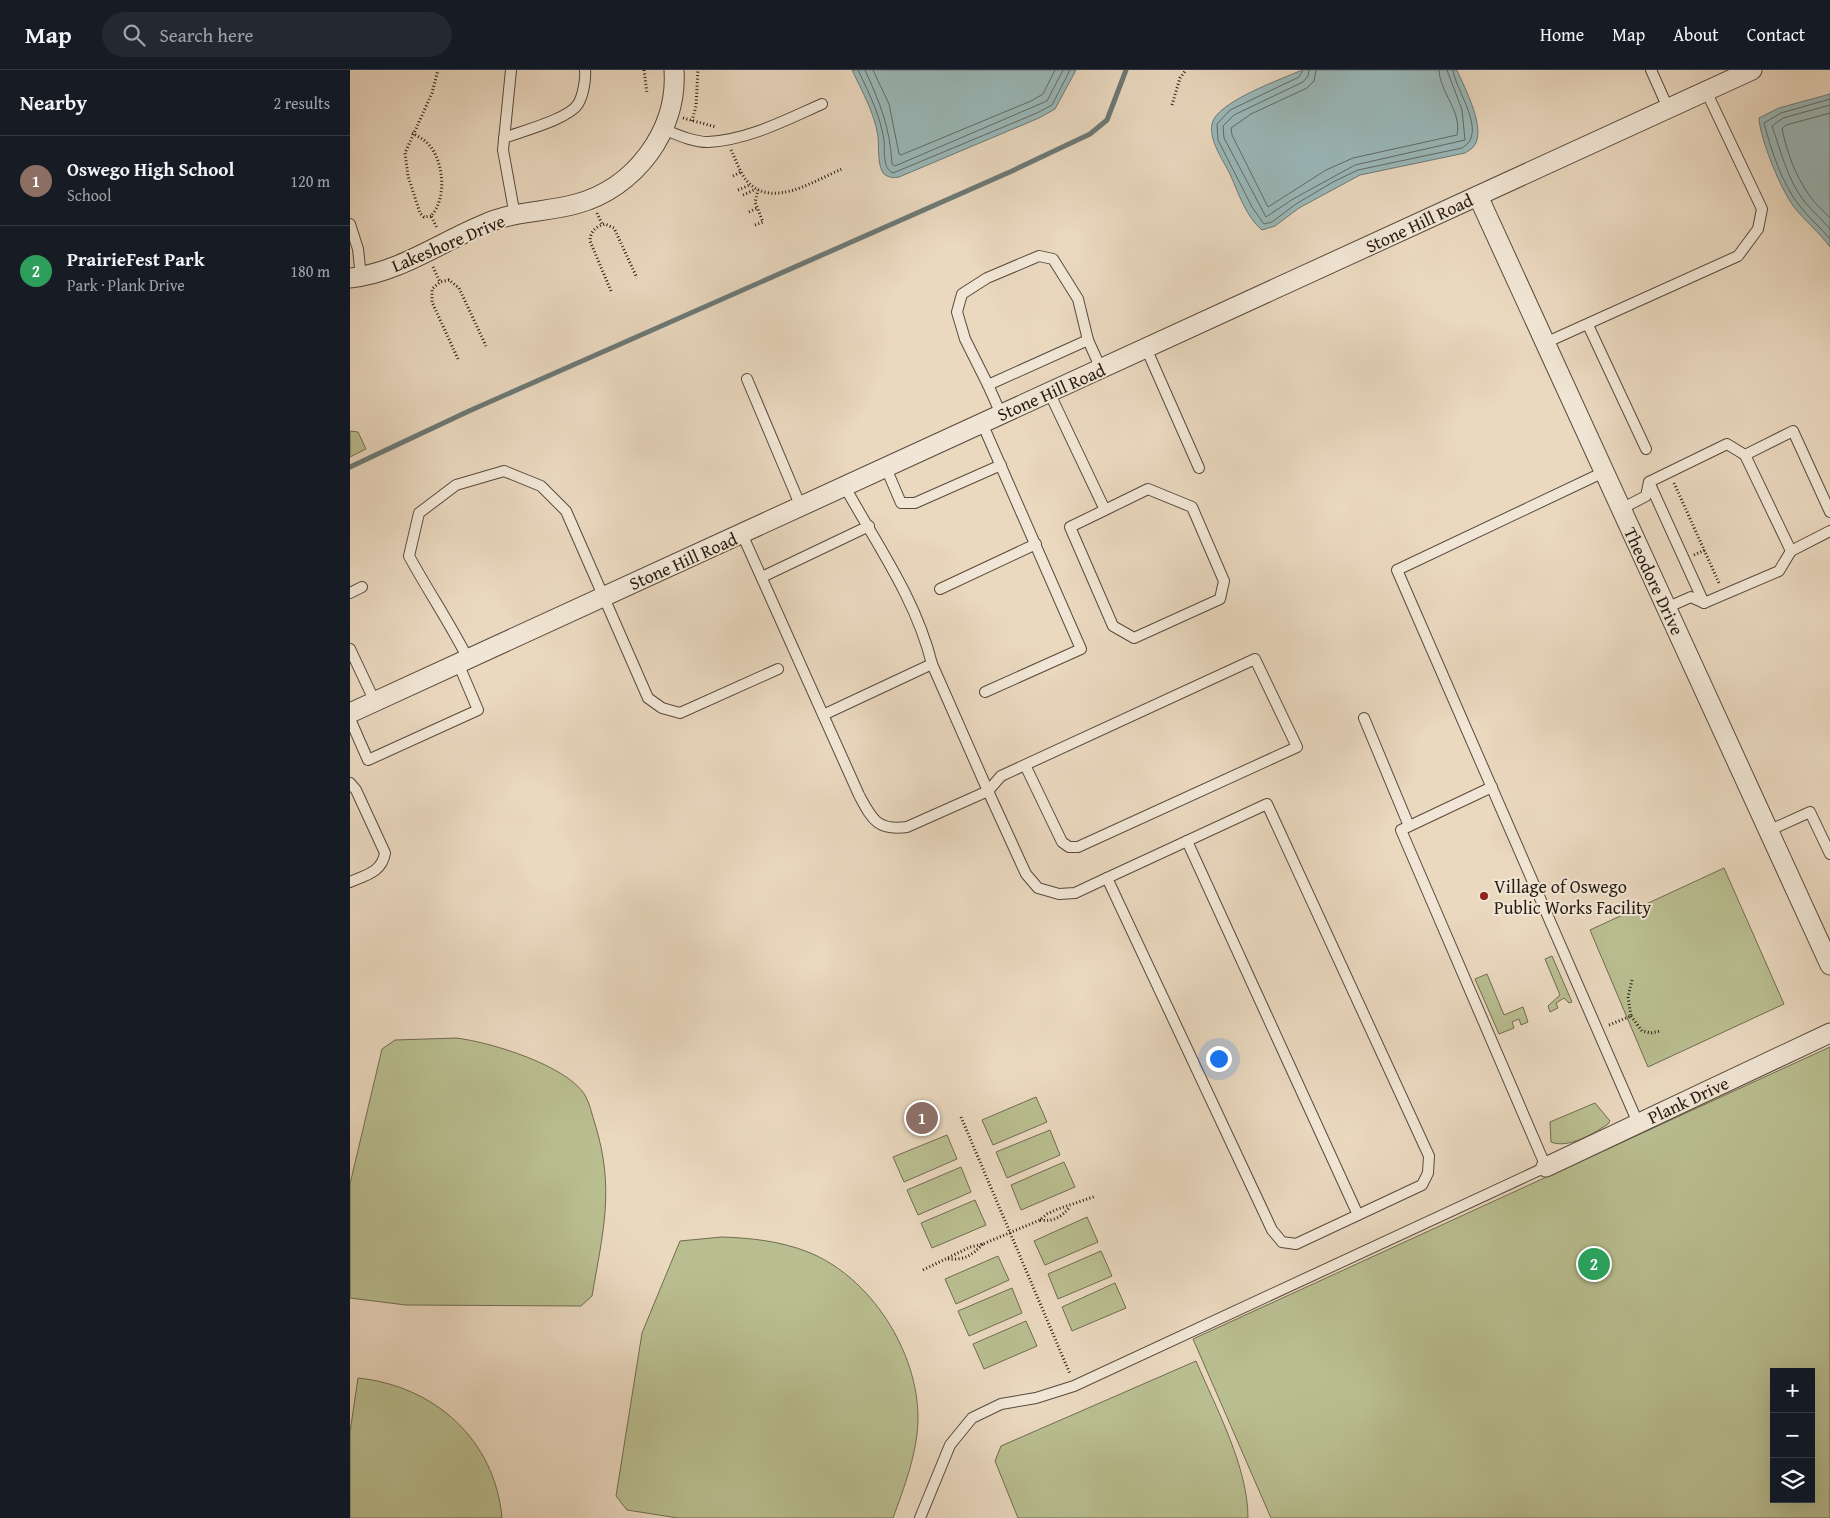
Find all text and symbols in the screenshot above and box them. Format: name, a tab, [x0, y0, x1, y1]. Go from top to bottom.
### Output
search box	[102, 12, 452, 57]
text: Map	[25, 17, 72, 52]
icon: search	[120, 21, 148, 49]
text: Search here	[160, 21, 253, 49]
text: Home	[1540, 21, 1584, 48]
text: Map	[1612, 21, 1645, 48]
text: About	[1673, 21, 1719, 48]
text: Contact	[1747, 21, 1805, 48]
text: Nearby	[20, 87, 87, 118]
text: 2 results	[273, 91, 330, 115]
text: Oswego High School	[67, 155, 234, 183]
text: 1	[32, 169, 40, 193]
text: 120 m	[290, 169, 330, 193]
text: School	[67, 183, 111, 207]
street label: Stone Hill Road	[1361, 186, 1477, 260]
street label: Lakeshore Drive	[387, 207, 509, 279]
text: PrairieFest Park	[67, 245, 204, 273]
text: 2	[32, 259, 40, 283]
text: 180 m	[290, 259, 330, 283]
text: Park · Plank Drive	[67, 273, 185, 297]
street label: Stone Hill Road	[993, 356, 1110, 428]
street label: Theodore Drive	[1617, 522, 1691, 640]
street label: Stone Hill Road	[625, 525, 742, 597]
place label: Village of Oswego Public Works Facility	[1494, 873, 1651, 921]
marker: Village of Oswego Public Works Facility	[1478, 890, 1490, 902]
your location	[1206, 1046, 1232, 1072]
street label: Plank Drive	[1643, 1069, 1733, 1131]
pin: 1	[906, 1099, 938, 1137]
pin: 2	[1578, 1245, 1610, 1283]
map controls	[1770, 1368, 1815, 1503]
button: +	[1770, 1368, 1815, 1413]
button: −	[1770, 1413, 1815, 1458]
button: layers	[1770, 1458, 1815, 1503]

